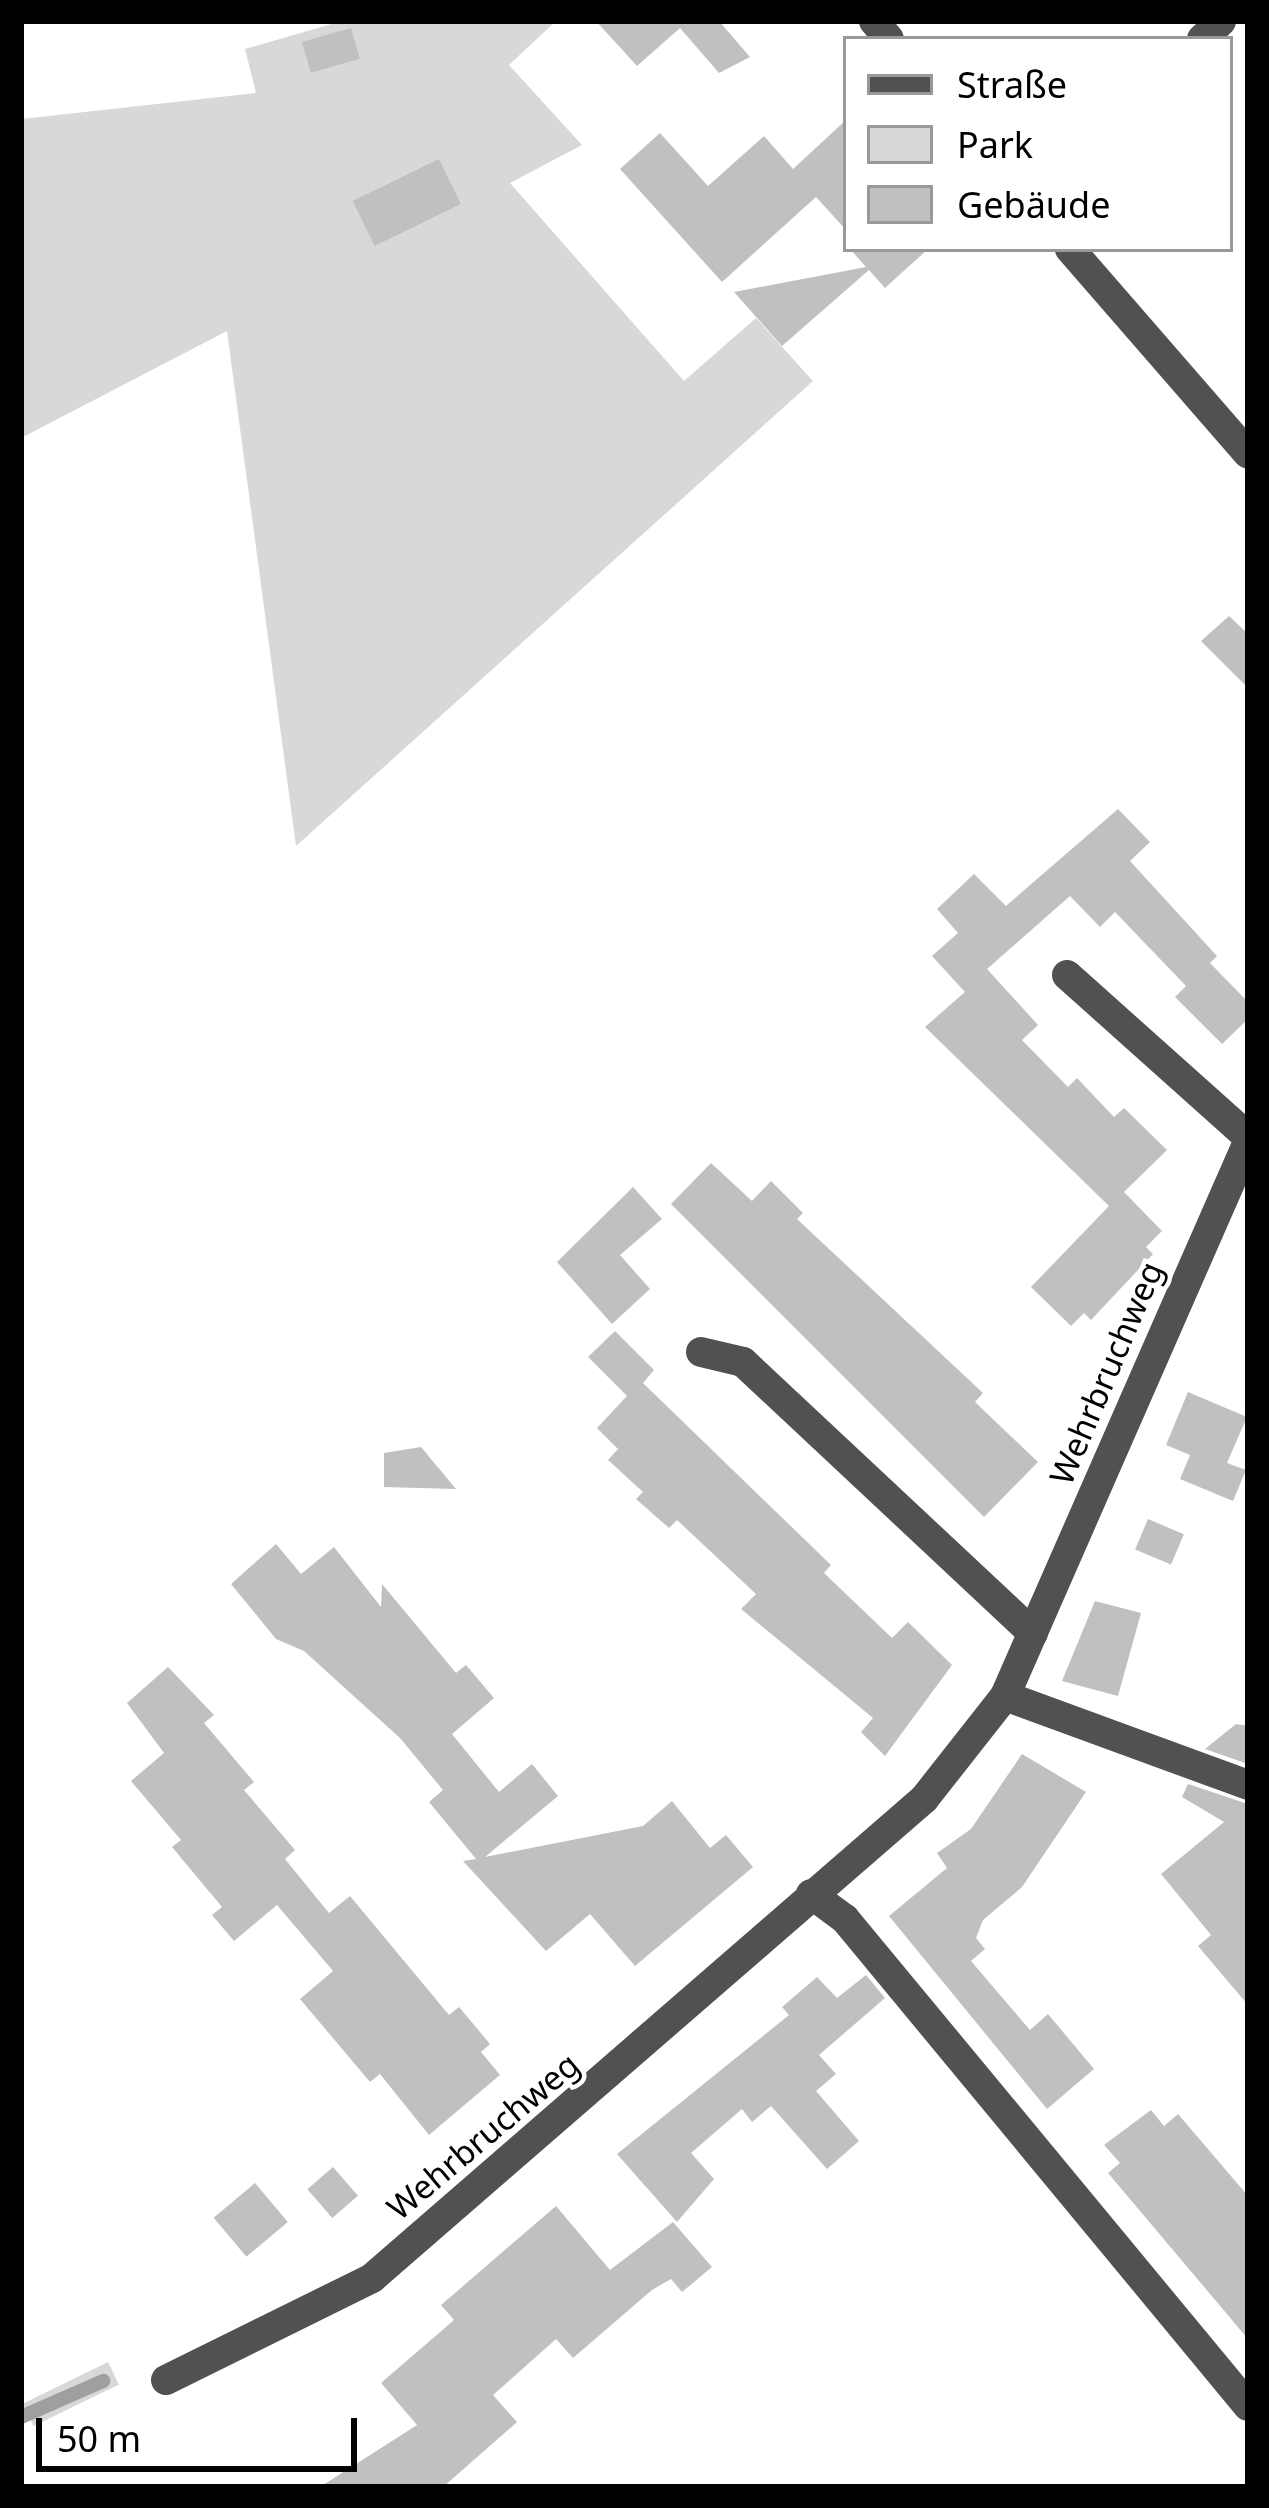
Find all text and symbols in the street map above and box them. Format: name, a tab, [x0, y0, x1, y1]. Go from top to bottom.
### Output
legend	[843, 36, 1233, 252]
text: Straße	[957, 60, 1067, 109]
text: Park	[957, 120, 1033, 169]
text: Gebäude	[957, 180, 1111, 229]
street label: Wehrbruchweg	[1041, 1256, 1171, 1490]
street label: Wehrbruchweg	[379, 2044, 587, 2228]
scale bar	[42, 2394, 363, 2468]
text: 50 m	[57, 2414, 141, 2463]

